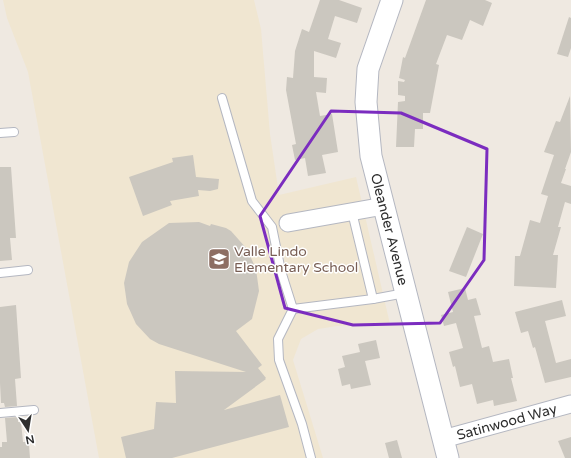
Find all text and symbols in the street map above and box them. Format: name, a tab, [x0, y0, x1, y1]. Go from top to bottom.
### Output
street label: Oleander Avenue	[367, 172, 412, 287]
place label: Valle Lindo Elementary School	[234, 243, 358, 276]
school or university icon: Valle Lindo Elementary School	[206, 246, 232, 272]
street label: Satinwood Way	[455, 400, 559, 444]
north arrow	[8, 410, 48, 450]
text: N	[24, 432, 36, 447]

